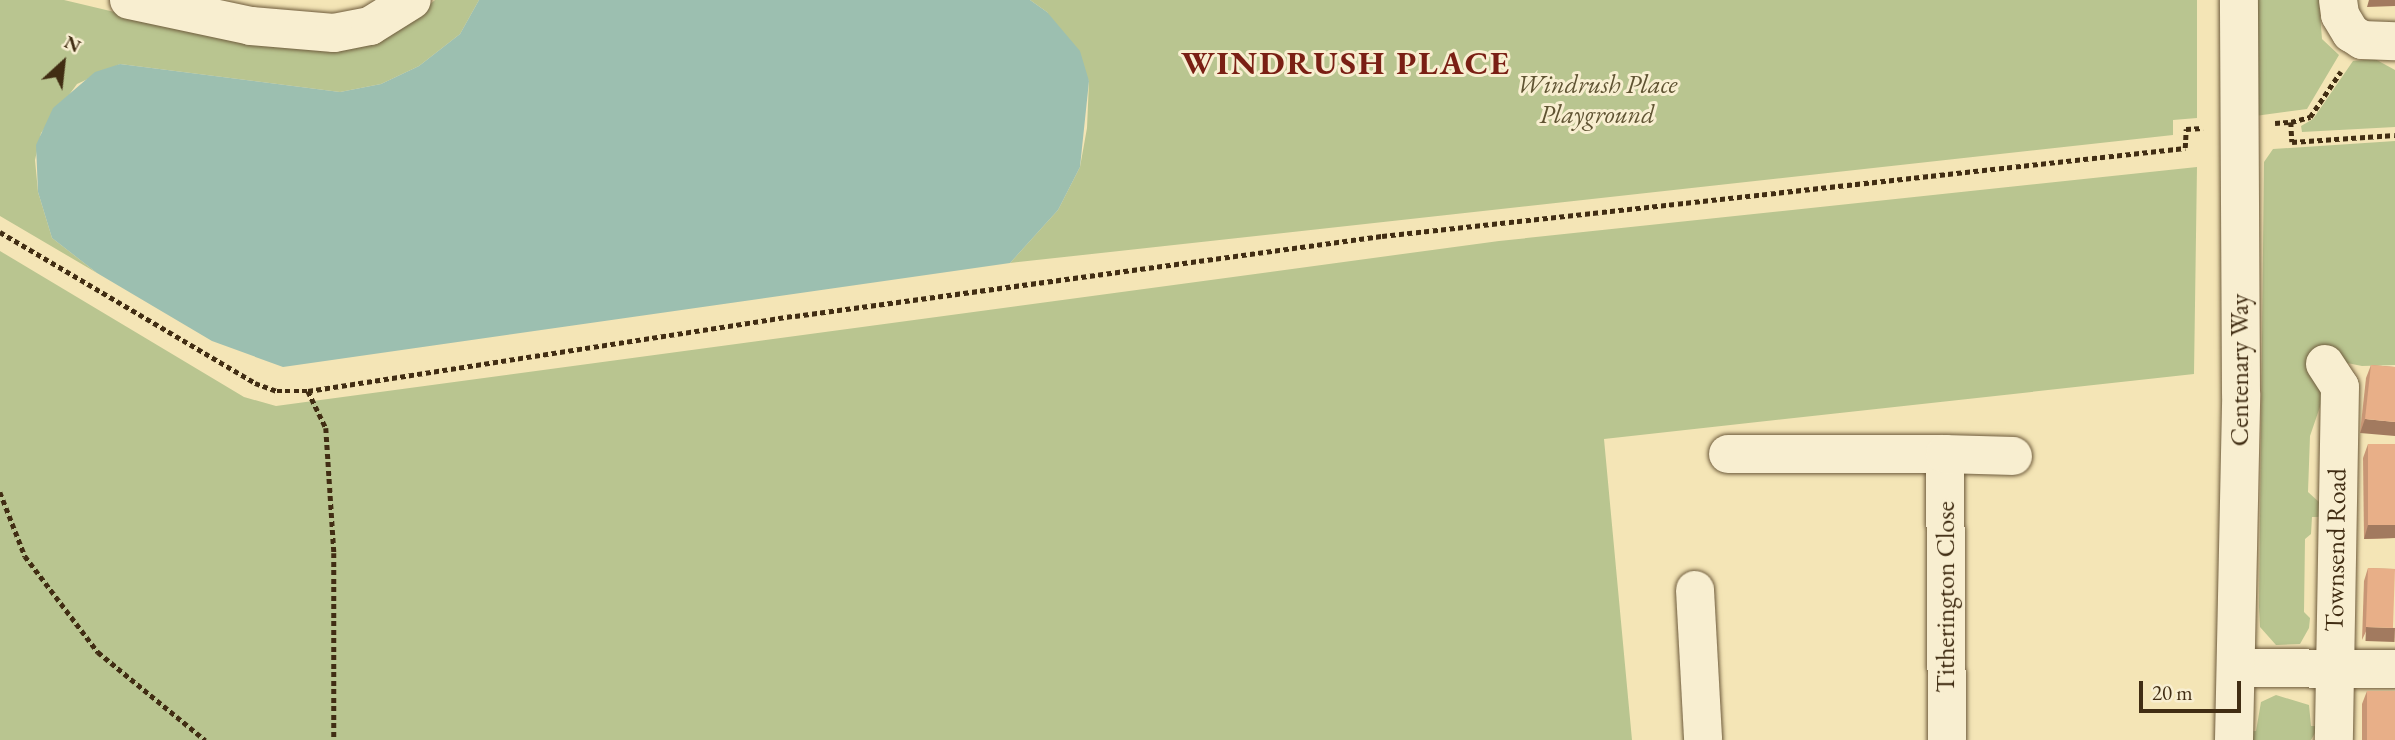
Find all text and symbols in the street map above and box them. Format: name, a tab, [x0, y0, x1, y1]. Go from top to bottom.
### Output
north arrow	[28, 28, 98, 98]
text: N	[60, 29, 85, 58]
district label: WINDRUSH PLACE	[1183, 43, 1509, 83]
park label: Windrush Place Playground	[1517, 69, 1677, 130]
street label: Centenary Way	[2224, 294, 2256, 446]
street label: Townsend Road	[2319, 468, 2353, 632]
street label: Titherington Close	[1930, 501, 1962, 693]
scale bar	[2143, 666, 2244, 710]
text: 20 m	[2152, 679, 2193, 706]

